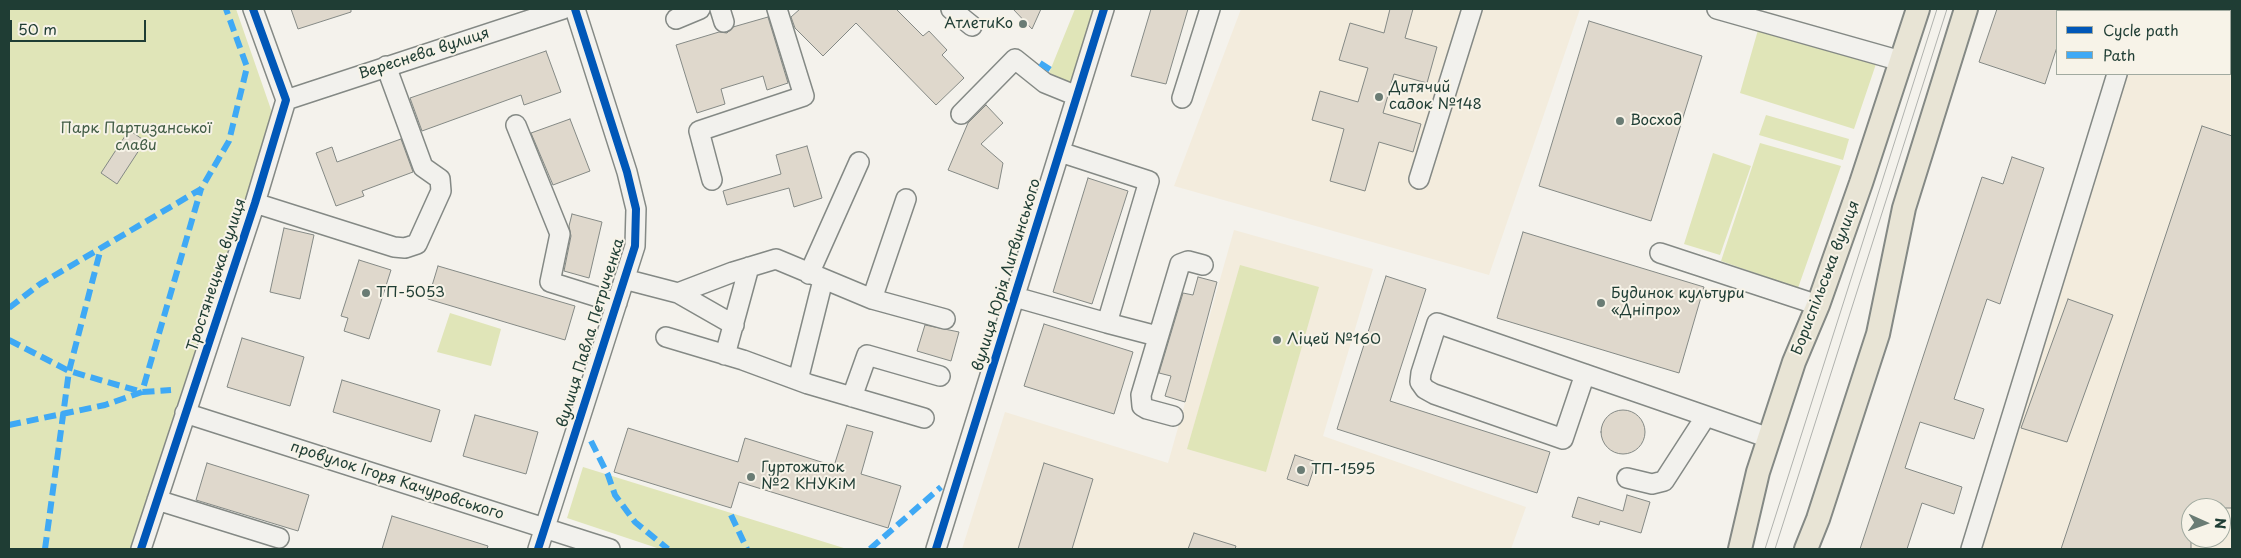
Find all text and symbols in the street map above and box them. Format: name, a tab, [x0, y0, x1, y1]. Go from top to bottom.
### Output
scale bar	[12, 10, 149, 42]
legend	[2056, 10, 2231, 75]
place label: АтлетиКо	[944, 15, 1013, 33]
text: 50 m	[18, 17, 57, 40]
marker: АтлетиКо	[1017, 18, 1029, 30]
text: Cycle path	[2103, 18, 2179, 41]
street label: Вереснева вулиця	[356, 24, 492, 84]
text: Path	[2103, 43, 2135, 66]
place label: Дитячий садок №148	[1389, 79, 1482, 114]
marker: Дитячий садок №148	[1373, 91, 1385, 103]
place label: Восход	[1630, 112, 1682, 130]
marker: Восход	[1614, 115, 1626, 127]
park label: Парк Партизанської слави	[60, 120, 212, 155]
street label: вулиця Юрія Литвинського	[969, 177, 1045, 373]
street label: Тростянецька вулиця	[184, 196, 250, 354]
street label: Бориспільська вулиця	[1788, 198, 1864, 358]
street label: вулиця Павла Петриченка	[554, 236, 628, 430]
place label: ТП-5053	[376, 284, 445, 302]
place label: Будинок культури «Дніпро»	[1611, 285, 1745, 320]
marker: ТП-5053	[360, 287, 372, 299]
marker: Будинок культури «Дніпро»	[1595, 297, 1607, 309]
place label: Ліцей №160	[1287, 331, 1381, 349]
marker: Ліцей №160	[1271, 334, 1283, 346]
street label: провулок Ігоря Качуровського	[288, 438, 506, 524]
place label: Гуртожиток №2 КНУКіМ	[761, 459, 856, 494]
place label: ТП-1595	[1311, 461, 1375, 479]
marker: ТП-1595	[1295, 464, 1307, 476]
marker: Гуртожиток №2 КНУКіМ	[745, 471, 757, 483]
north arrow	[2181, 498, 2231, 548]
text: N	[2210, 518, 2231, 529]

